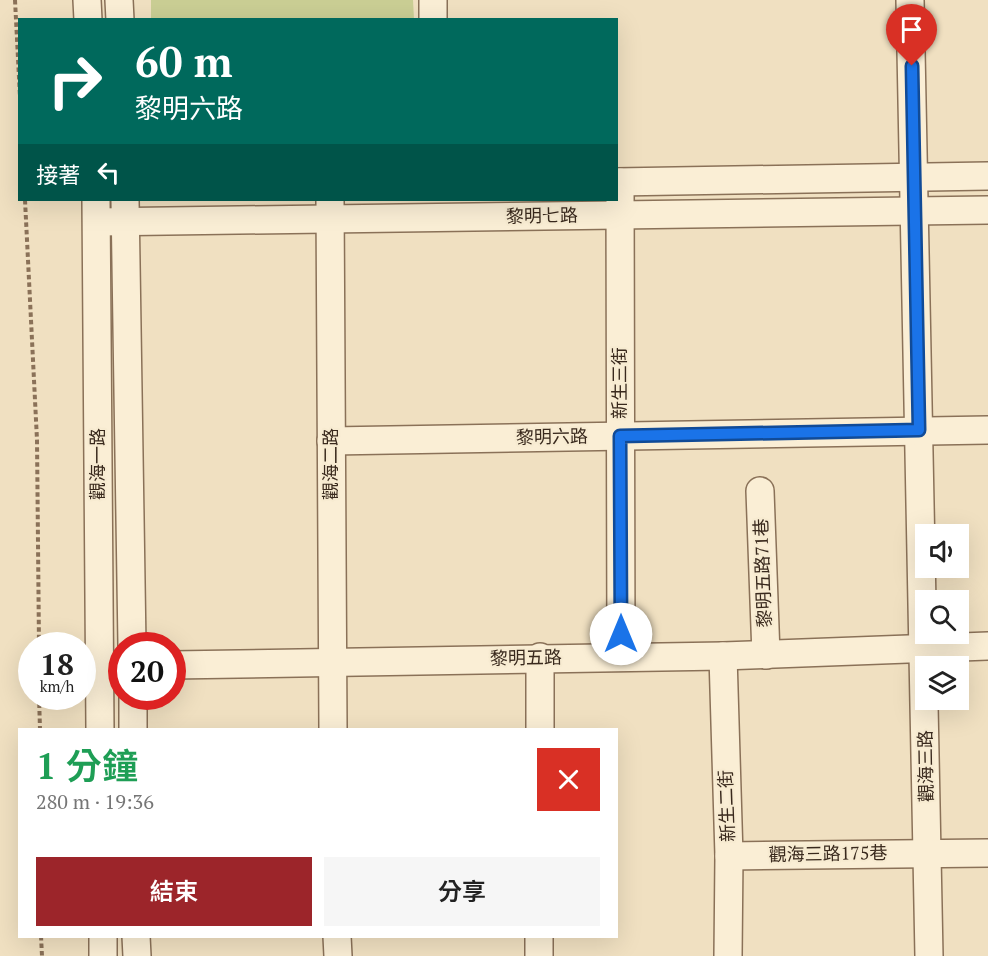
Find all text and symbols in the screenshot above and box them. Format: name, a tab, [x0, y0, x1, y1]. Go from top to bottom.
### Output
pin	[886, 4, 937, 66]
icon: arrive	[895, 13, 928, 46]
text: 60 m	[135, 33, 233, 89]
icon: right	[36, 42, 114, 120]
text: 黎明六路	[135, 90, 243, 126]
icon: left	[92, 156, 125, 189]
text: 接著	[36, 160, 80, 189]
street label: 黎明七路	[506, 202, 578, 228]
street label: 新生三街	[607, 347, 631, 419]
street label: 黎明六路	[516, 423, 588, 449]
street label: 觀海一路	[85, 428, 109, 500]
street label: 觀海二路	[318, 428, 342, 500]
street label: 黎明五路71巷	[748, 518, 776, 628]
map controls	[915, 524, 969, 710]
button: sound	[915, 524, 969, 578]
button: search	[915, 590, 969, 644]
position arrow	[589, 602, 653, 666]
speed limit sign: 20	[108, 632, 186, 710]
text: 18	[40, 644, 74, 684]
street label: 黎明五路	[490, 644, 562, 670]
button: layers	[915, 656, 969, 710]
text: km/h	[40, 676, 74, 696]
street label: 觀海三路	[912, 730, 938, 802]
text: 1 分鐘	[36, 742, 138, 789]
button: close	[537, 748, 600, 811]
street label: 新生二街	[713, 770, 739, 842]
text: 280 m · 19:36	[36, 788, 154, 815]
street label: 觀海三路175巷	[768, 840, 888, 866]
button: 結束	[36, 857, 312, 926]
button: 分享	[324, 857, 600, 926]

